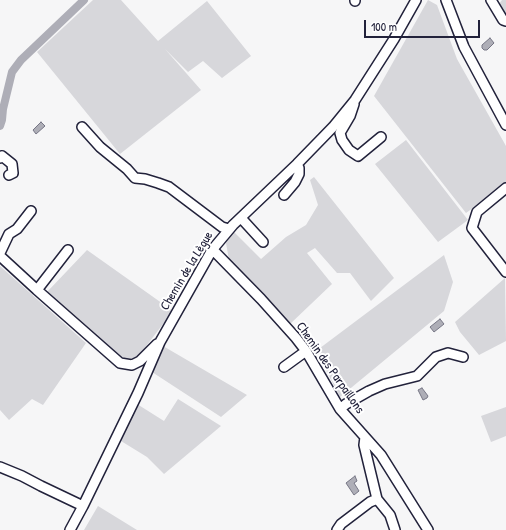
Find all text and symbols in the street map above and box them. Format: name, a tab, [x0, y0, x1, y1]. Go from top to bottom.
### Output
scale bar	[366, 12, 482, 38]
text: 100 m	[371, 18, 397, 35]
street label: Chemin de la Lègue	[157, 229, 217, 313]
street label: Chemin des Parpaillons	[293, 319, 367, 417]

